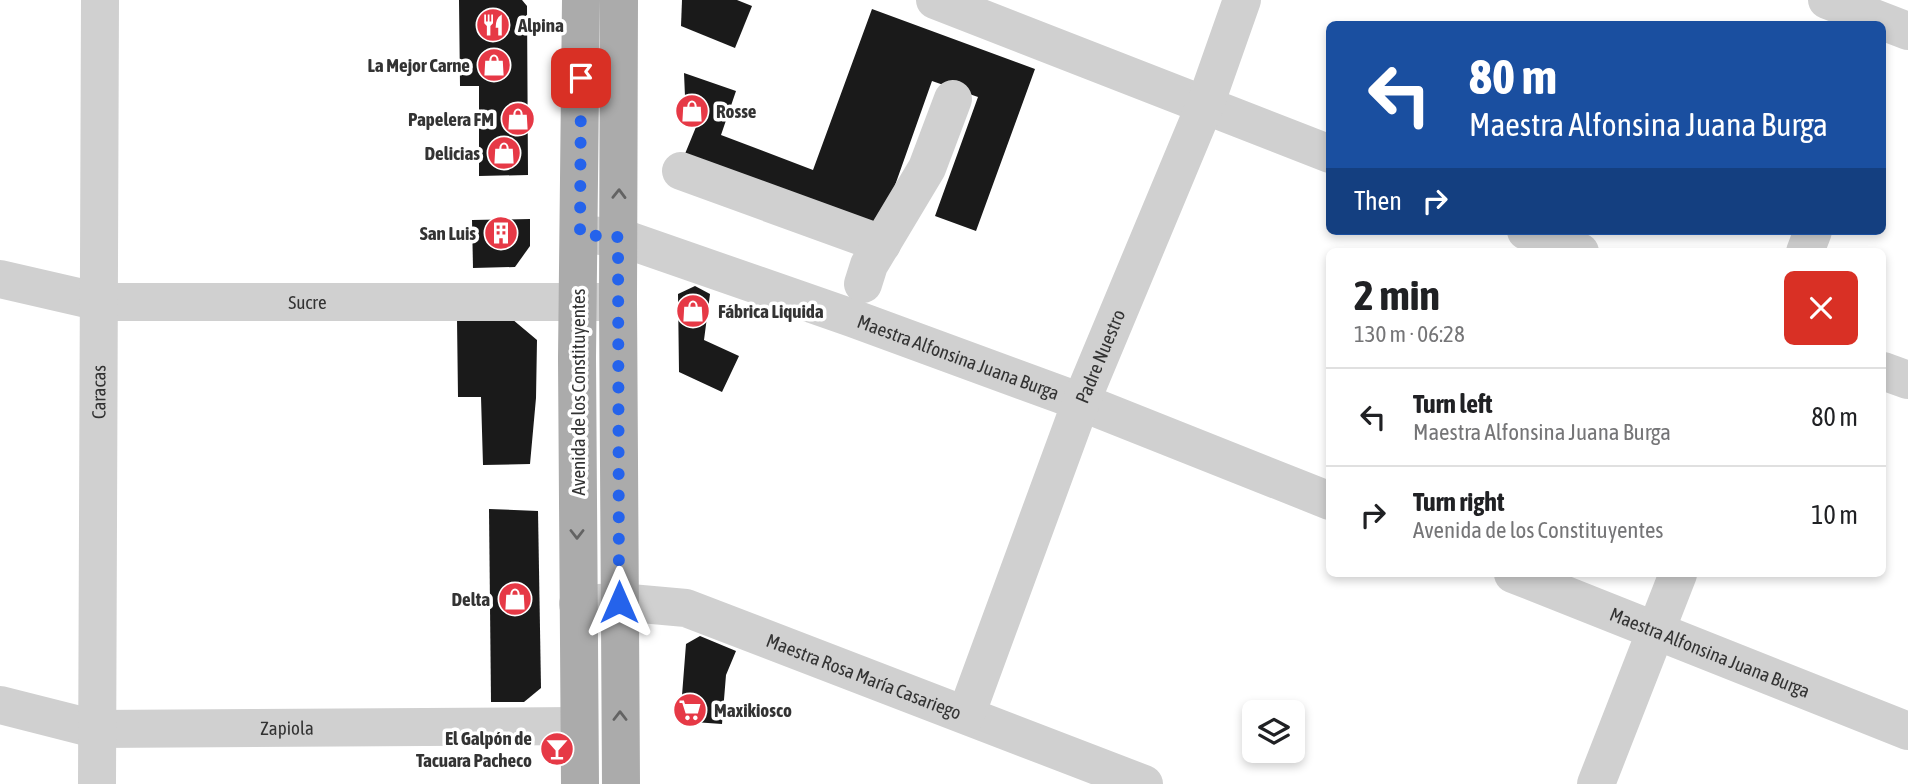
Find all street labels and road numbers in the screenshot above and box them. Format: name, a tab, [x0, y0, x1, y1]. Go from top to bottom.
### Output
street label: Avenida de los Constituyentes	[567, 288, 589, 495]
street label: Sucre	[288, 291, 327, 313]
street label: Padre Nuestro	[1071, 306, 1129, 406]
street label: Maestra Alfonsina Juana Burga	[854, 310, 1062, 404]
street label: Caracas	[87, 365, 110, 419]
street label: Maestra Alfonsina Juana Burga	[1607, 603, 1813, 702]
street label: Maestra Rosa María Casariego	[763, 629, 965, 724]
street label: Zapiola	[260, 717, 314, 739]

